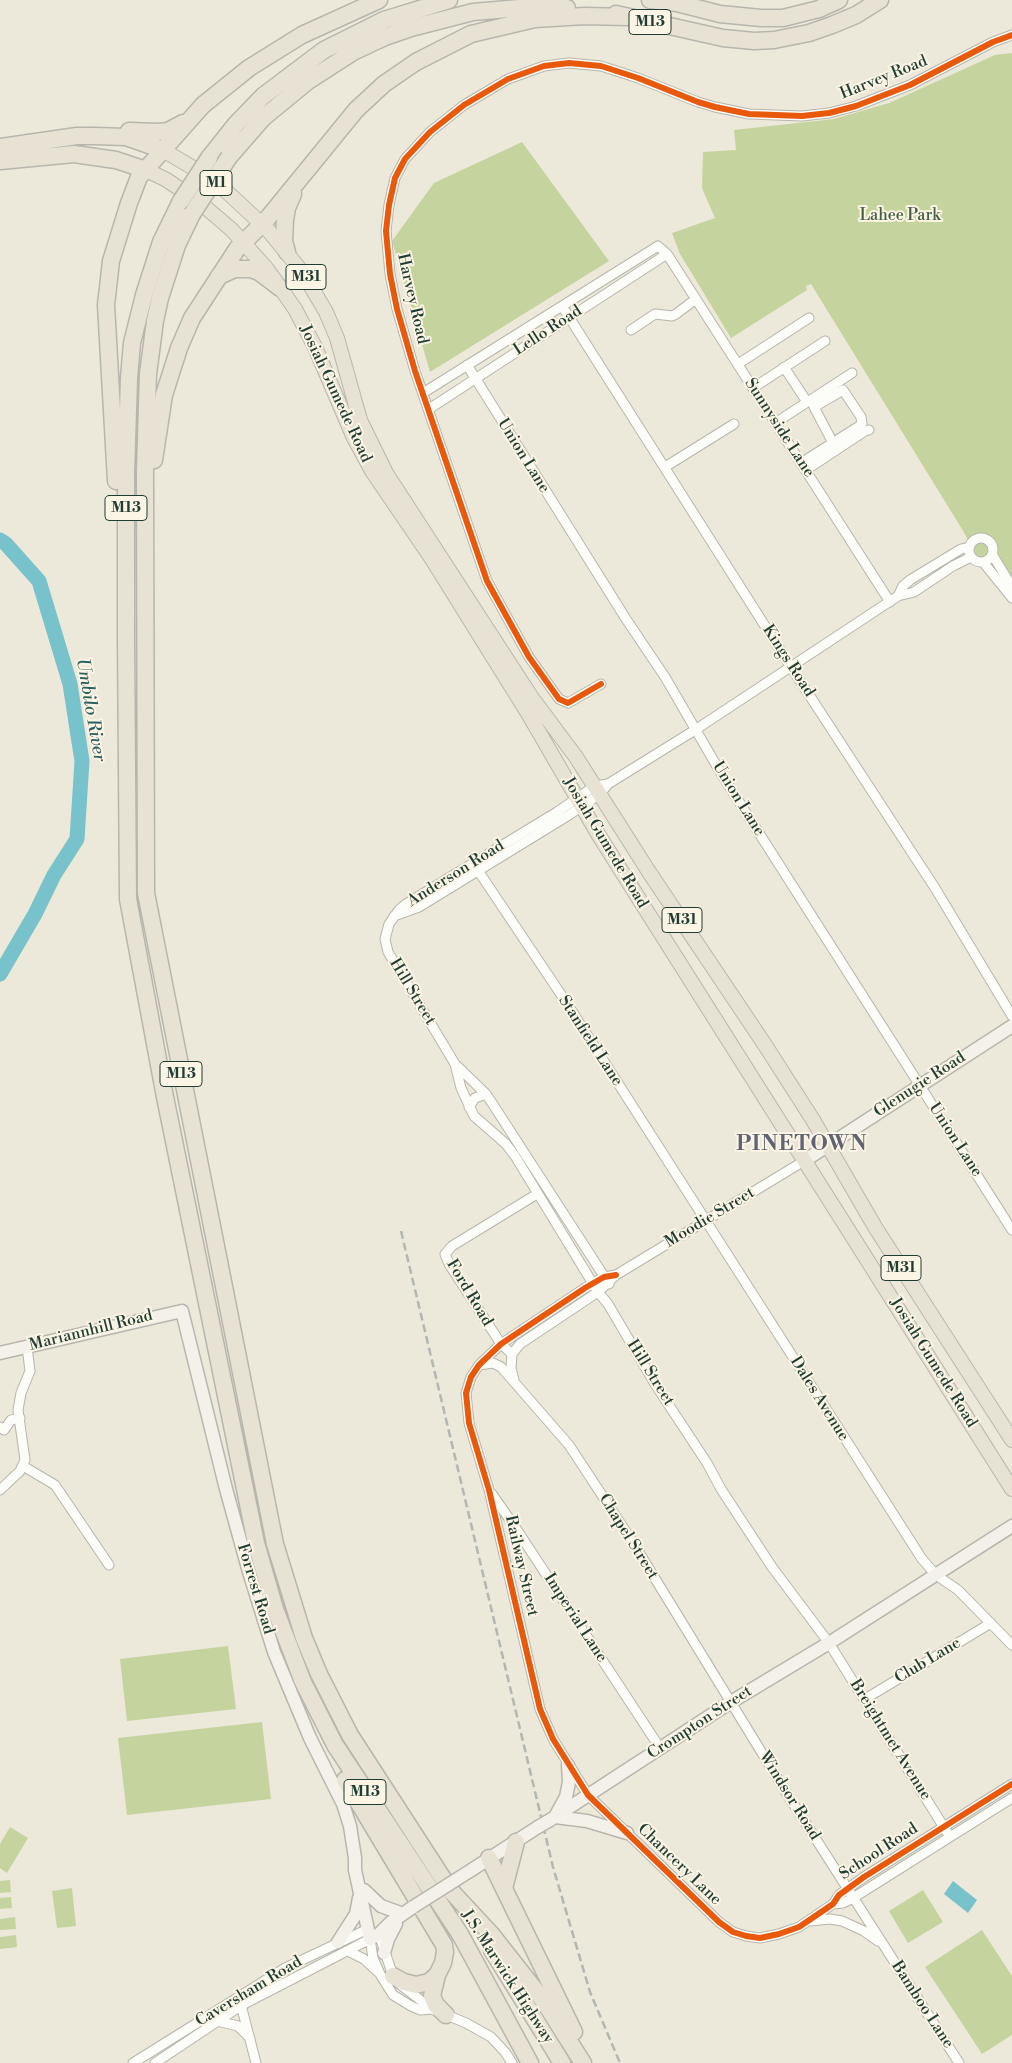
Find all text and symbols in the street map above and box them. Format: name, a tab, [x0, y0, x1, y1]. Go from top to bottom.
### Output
road number: M13	[629, 10, 671, 34]
street label: Harvey Road	[838, 52, 930, 104]
road number: M1	[200, 170, 232, 196]
park label: Lahee Park	[860, 206, 940, 226]
street label: Harvey Road	[392, 252, 432, 346]
road number: M31	[286, 264, 326, 290]
street label: Lello Road	[510, 302, 586, 360]
street label: Josiah Gumede Road	[295, 322, 375, 466]
street label: Sunnyside Lane	[740, 375, 818, 481]
street label: Union Lane	[493, 415, 553, 497]
road number: M13	[105, 496, 147, 520]
street label: Kings Road	[758, 621, 818, 701]
water label: Umbilo River	[70, 657, 110, 763]
street label: Union Lane	[708, 758, 768, 840]
street label: Josiah Gumede Road	[558, 774, 652, 912]
street label: Anderson Road	[404, 837, 508, 911]
road number: M31	[662, 908, 702, 932]
street label: Hill Street	[385, 955, 439, 1029]
street label: Stanfield Lane	[554, 992, 626, 1090]
street label: Glenugie Road	[871, 1048, 969, 1122]
road number: M13	[160, 1062, 202, 1086]
street label: Union Lane	[924, 1099, 986, 1181]
district label: PINETOWN	[735, 1132, 869, 1158]
street label: Moodie Street	[662, 1184, 758, 1252]
street label: Ford Road	[442, 1256, 496, 1330]
road number: M31	[881, 1256, 921, 1280]
street label: Josiah Gumede Road	[885, 1294, 981, 1432]
street label: Mariannhill Road	[27, 1306, 155, 1356]
street label: Hill Street	[622, 1336, 678, 1410]
street label: Dales Avenue	[785, 1353, 853, 1445]
street label: Chapel Street	[594, 1491, 662, 1583]
street label: Railway Street	[500, 1514, 542, 1618]
street label: Forrest Road	[232, 1541, 278, 1637]
street label: Imperial Lane	[539, 1570, 611, 1666]
street label: Club Lane	[892, 1634, 964, 1688]
street label: Breightmet Avenue	[845, 1676, 935, 1804]
street label: Crompton Street	[644, 1682, 756, 1764]
street label: Windsor Road	[754, 1748, 824, 1844]
road number: M13	[344, 1780, 386, 1804]
street label: School Road	[836, 1819, 922, 1885]
street label: Chancery Lane	[633, 1820, 725, 1910]
street label: J.S. Marwick Highway	[457, 1906, 557, 2048]
street label: Caversham Road	[192, 1953, 306, 2031]
street label: Bamboo Lane	[887, 1958, 957, 2052]

